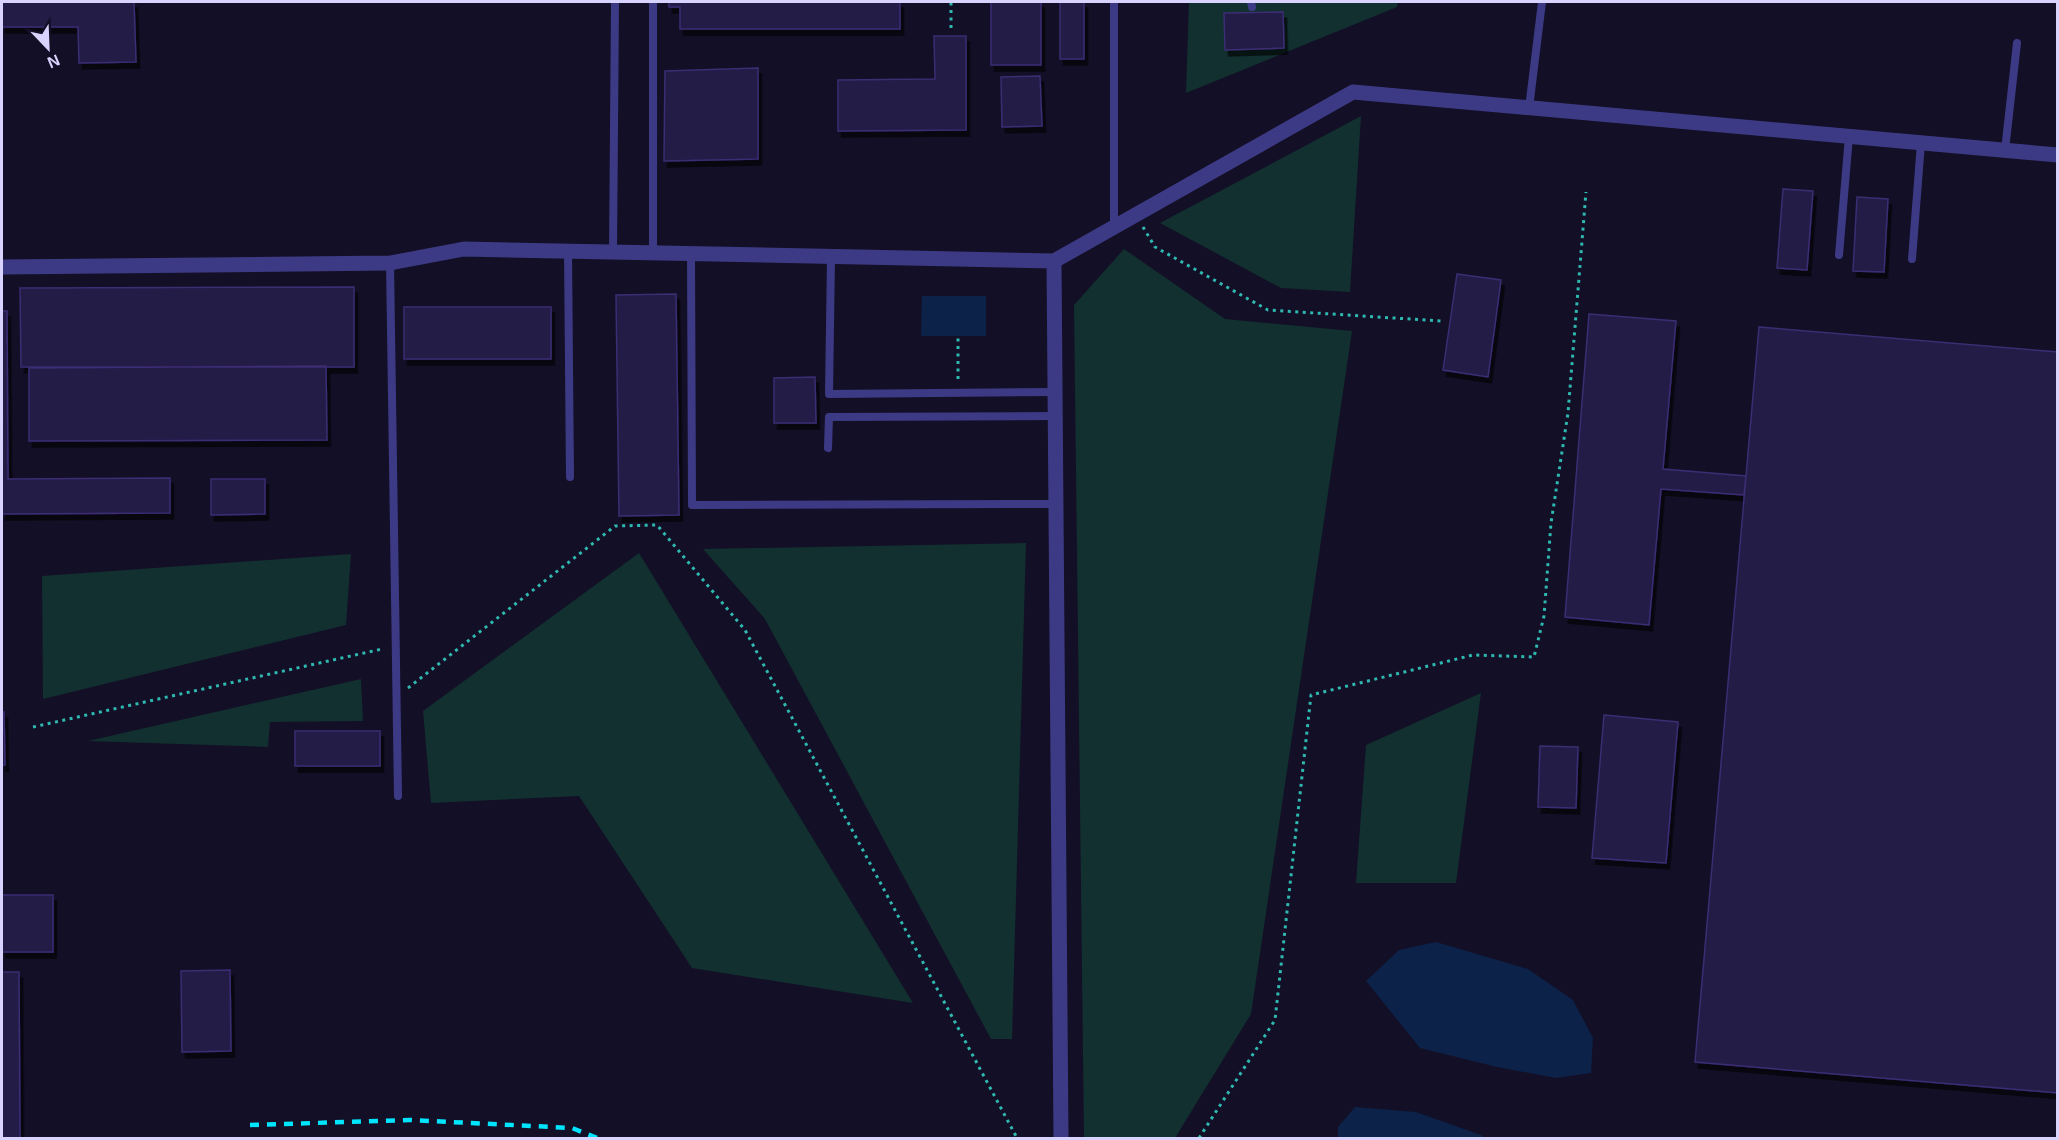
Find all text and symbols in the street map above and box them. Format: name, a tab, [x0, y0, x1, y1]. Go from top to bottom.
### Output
north arrow	[18, 18, 78, 78]
text: N	[45, 51, 62, 71]

